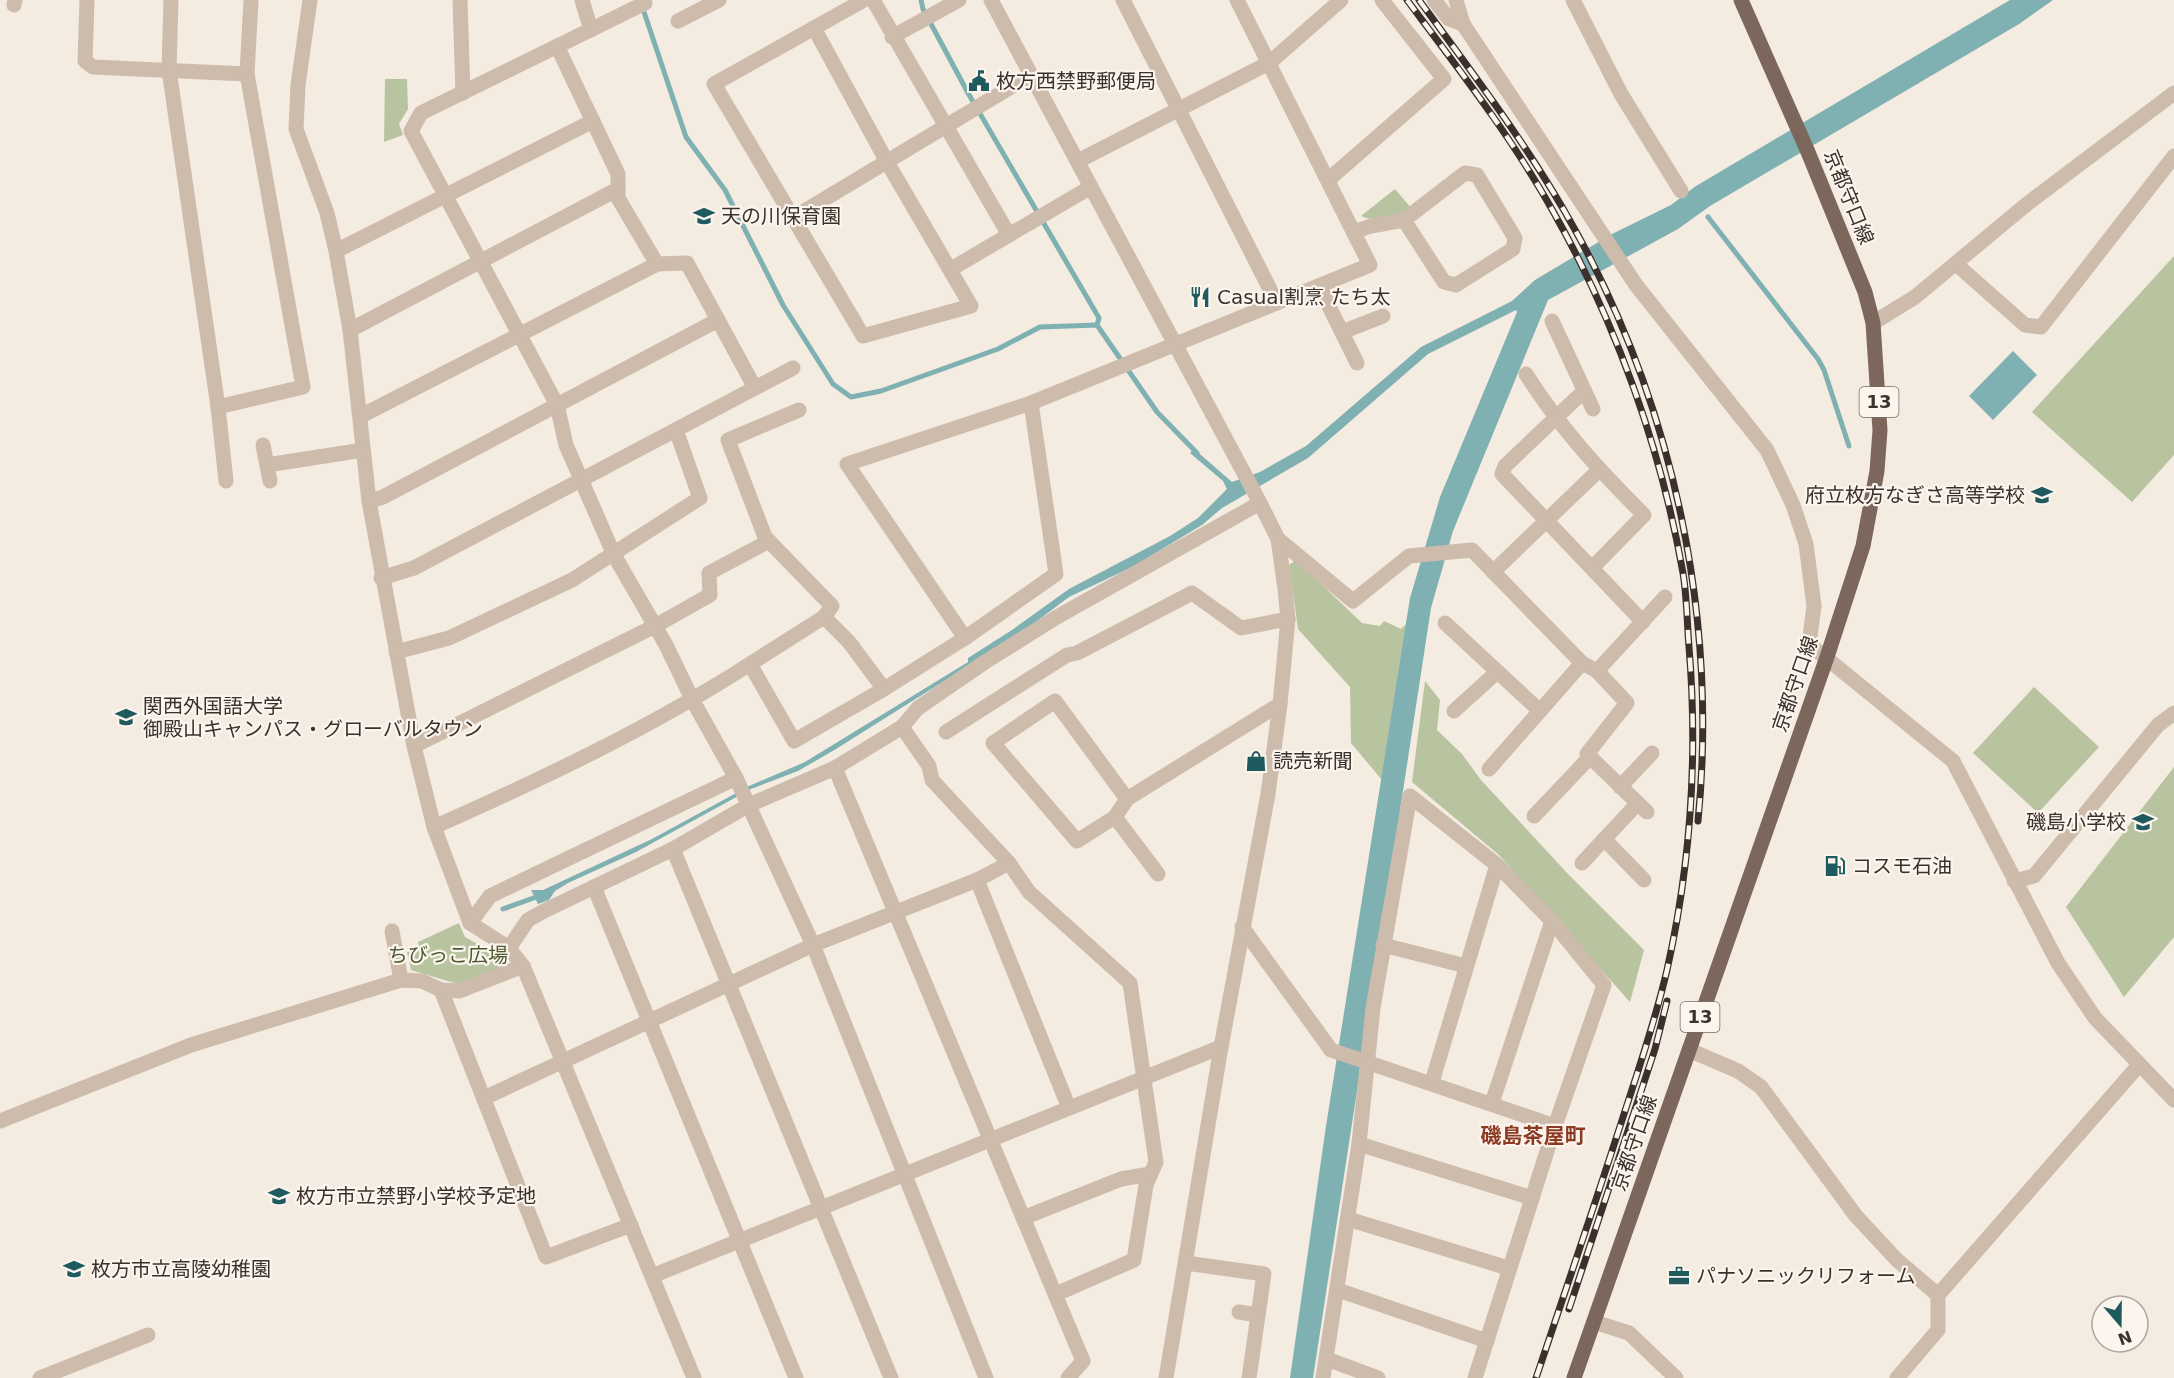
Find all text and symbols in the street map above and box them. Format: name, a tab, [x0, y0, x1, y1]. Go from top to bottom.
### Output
public building icon: 枚方西禁野郵便局	[967, 69, 991, 93]
place label: 枚方西禁野郵便局	[996, 69, 1156, 93]
street label: 京都守口線	[1819, 146, 1879, 248]
school or university icon: 天の川保育園	[692, 204, 716, 228]
place label: 天の川保育園	[721, 204, 841, 228]
restaurant icon: Casual割烹 たち太	[1188, 285, 1212, 309]
place label: Casual割烹 たち太	[1217, 285, 1391, 309]
road number: 13	[1860, 387, 1898, 417]
place label: 府立枚方なぎさ高等学校	[1805, 483, 2025, 507]
school or university icon: 府立枚方なぎさ高等学校	[2030, 483, 2054, 507]
street label: 京都守口線	[1767, 633, 1823, 735]
place label: 関西外国語大学 御殿山キャンパス・グローバルタウン	[143, 694, 483, 741]
school or university icon: 関西外国語大学 御殿山キャンパス・グローバルタウン	[114, 705, 138, 729]
shop icon: 読売新聞	[1244, 749, 1268, 773]
place label: 読売新聞	[1273, 749, 1353, 773]
place label: 磯島小学校	[2026, 810, 2126, 834]
school or university icon: 磯島小学校	[2131, 810, 2155, 834]
fuel station icon: コスモ石油	[1823, 854, 1847, 878]
place label: コスモ石油	[1852, 854, 1952, 878]
park label: ちびっこ広場	[388, 943, 508, 967]
road number: 13	[1680, 1002, 1720, 1032]
street label: 京都守口線	[1606, 1092, 1662, 1194]
district label: 磯島茶屋町	[1481, 1124, 1586, 1148]
school or university icon: 枚方市立禁野小学校予定地	[267, 1184, 291, 1208]
place label: 枚方市立禁野小学校予定地	[296, 1184, 536, 1208]
school or university icon: 枚方市立高陵幼稚園	[62, 1257, 86, 1281]
place label: 枚方市立高陵幼稚園	[91, 1257, 271, 1281]
office icon: パナソニックリフォーム	[1667, 1264, 1691, 1288]
place label: パナソニックリフォーム	[1696, 1264, 1915, 1288]
north arrow	[2090, 1294, 2150, 1354]
text: N	[2115, 1326, 2135, 1349]

